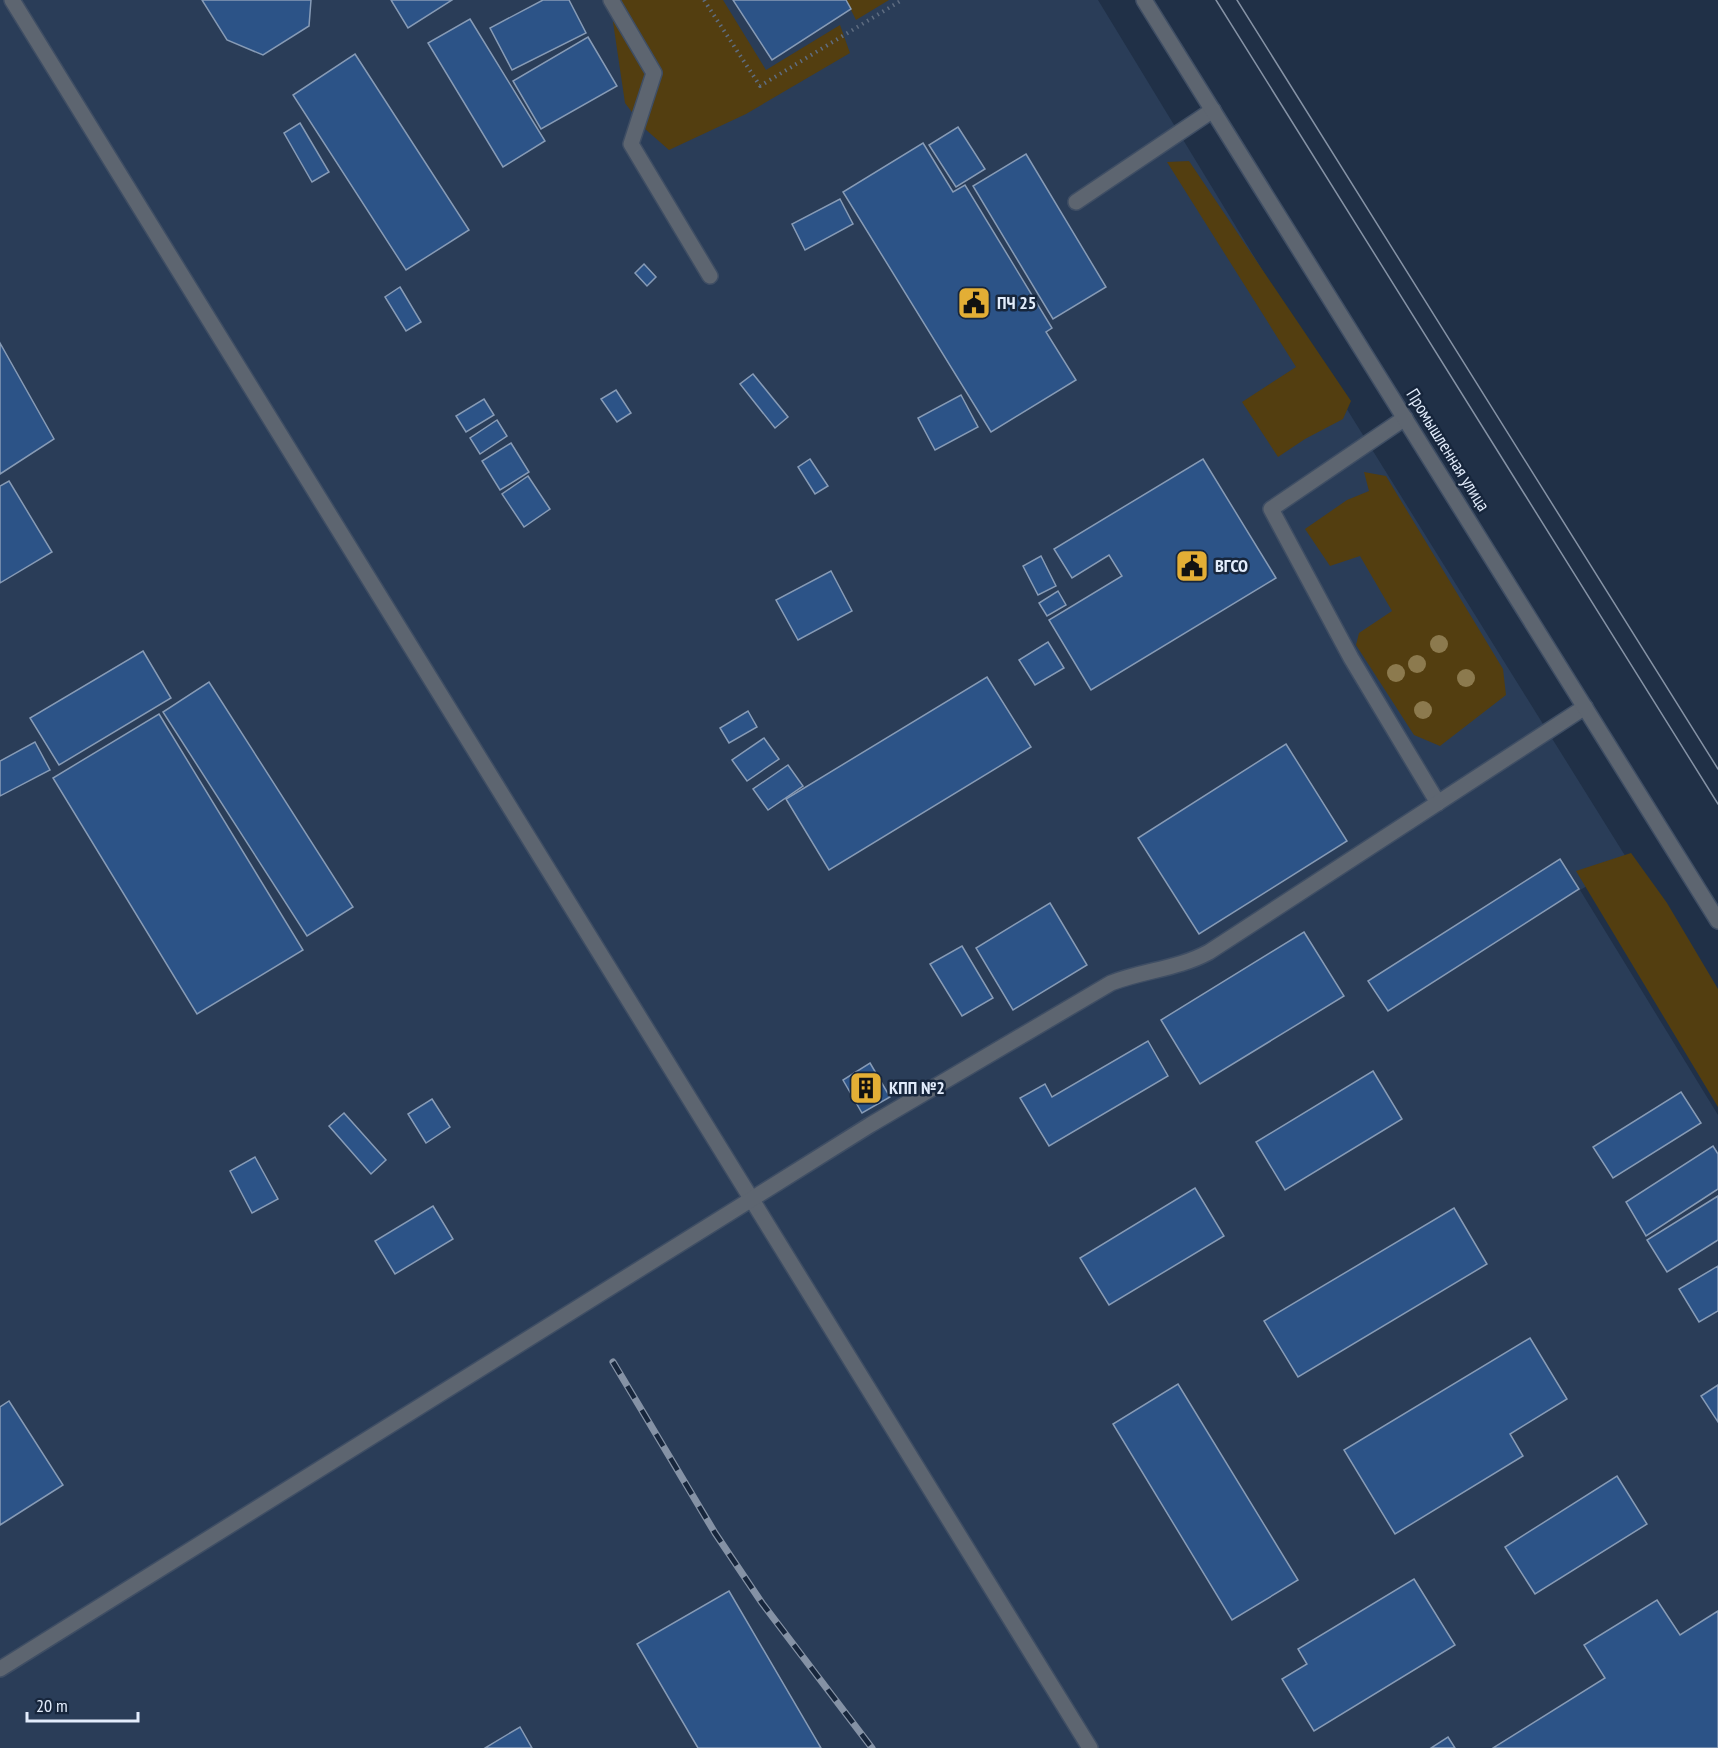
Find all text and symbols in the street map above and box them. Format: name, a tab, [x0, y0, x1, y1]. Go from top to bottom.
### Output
public building icon: ПЧ 25	[956, 285, 992, 321]
place label: ПЧ 25	[997, 291, 1036, 314]
street label: Промышленная улица	[1402, 384, 1495, 515]
public building icon: ВГСО	[1174, 548, 1210, 584]
place label: ВГСО	[1215, 554, 1248, 577]
building icon: КПП №2	[848, 1070, 884, 1106]
place label: КПП №2	[889, 1076, 945, 1099]
scale bar	[27, 1685, 138, 1723]
text: 20 m	[36, 1694, 68, 1717]

